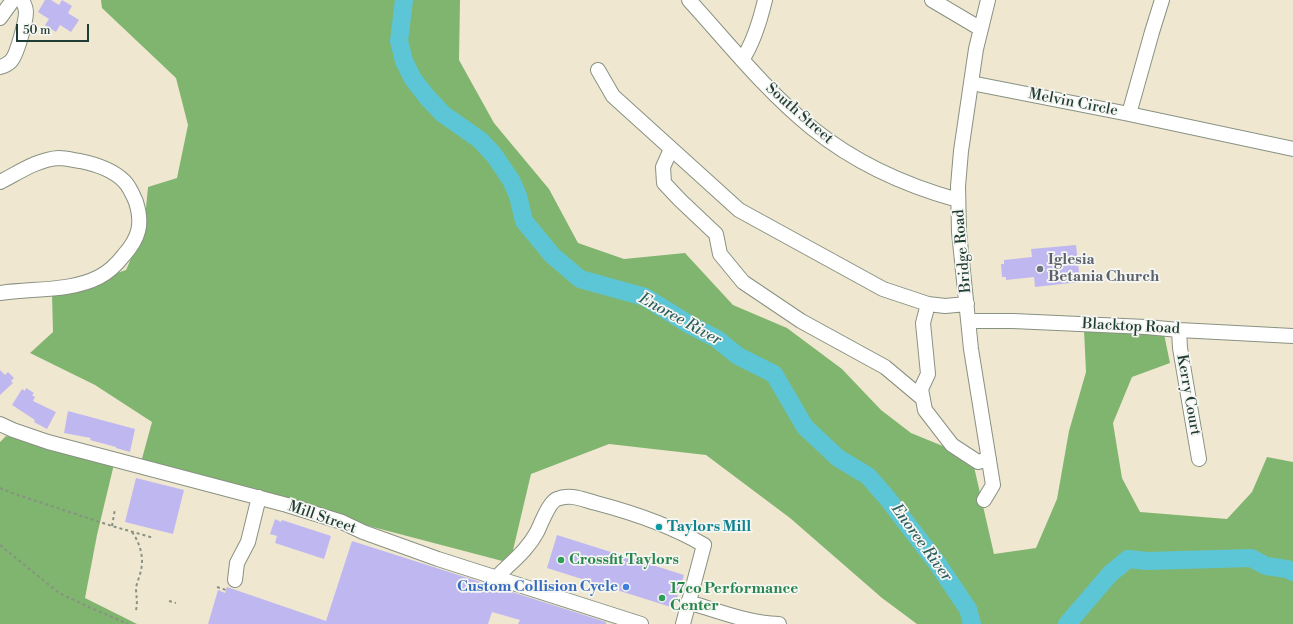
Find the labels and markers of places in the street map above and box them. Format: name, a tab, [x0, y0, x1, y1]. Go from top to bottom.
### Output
place label: Iglesia Betania Church	[1048, 251, 1159, 286]
marker: Iglesia Betania Church	[1035, 264, 1045, 274]
place label: Taylors Mill	[667, 518, 751, 536]
marker: Taylors Mill	[654, 522, 664, 532]
place label: Crossfit Taylors	[569, 551, 679, 569]
marker: Crossfit Taylors	[556, 555, 566, 565]
place label: Custom Collision Cycle	[457, 578, 618, 596]
place label: 17co Performance Center	[670, 580, 798, 615]
marker: Custom Collision Cycle	[621, 582, 631, 592]
marker: 17co Performance Center	[657, 593, 667, 603]

